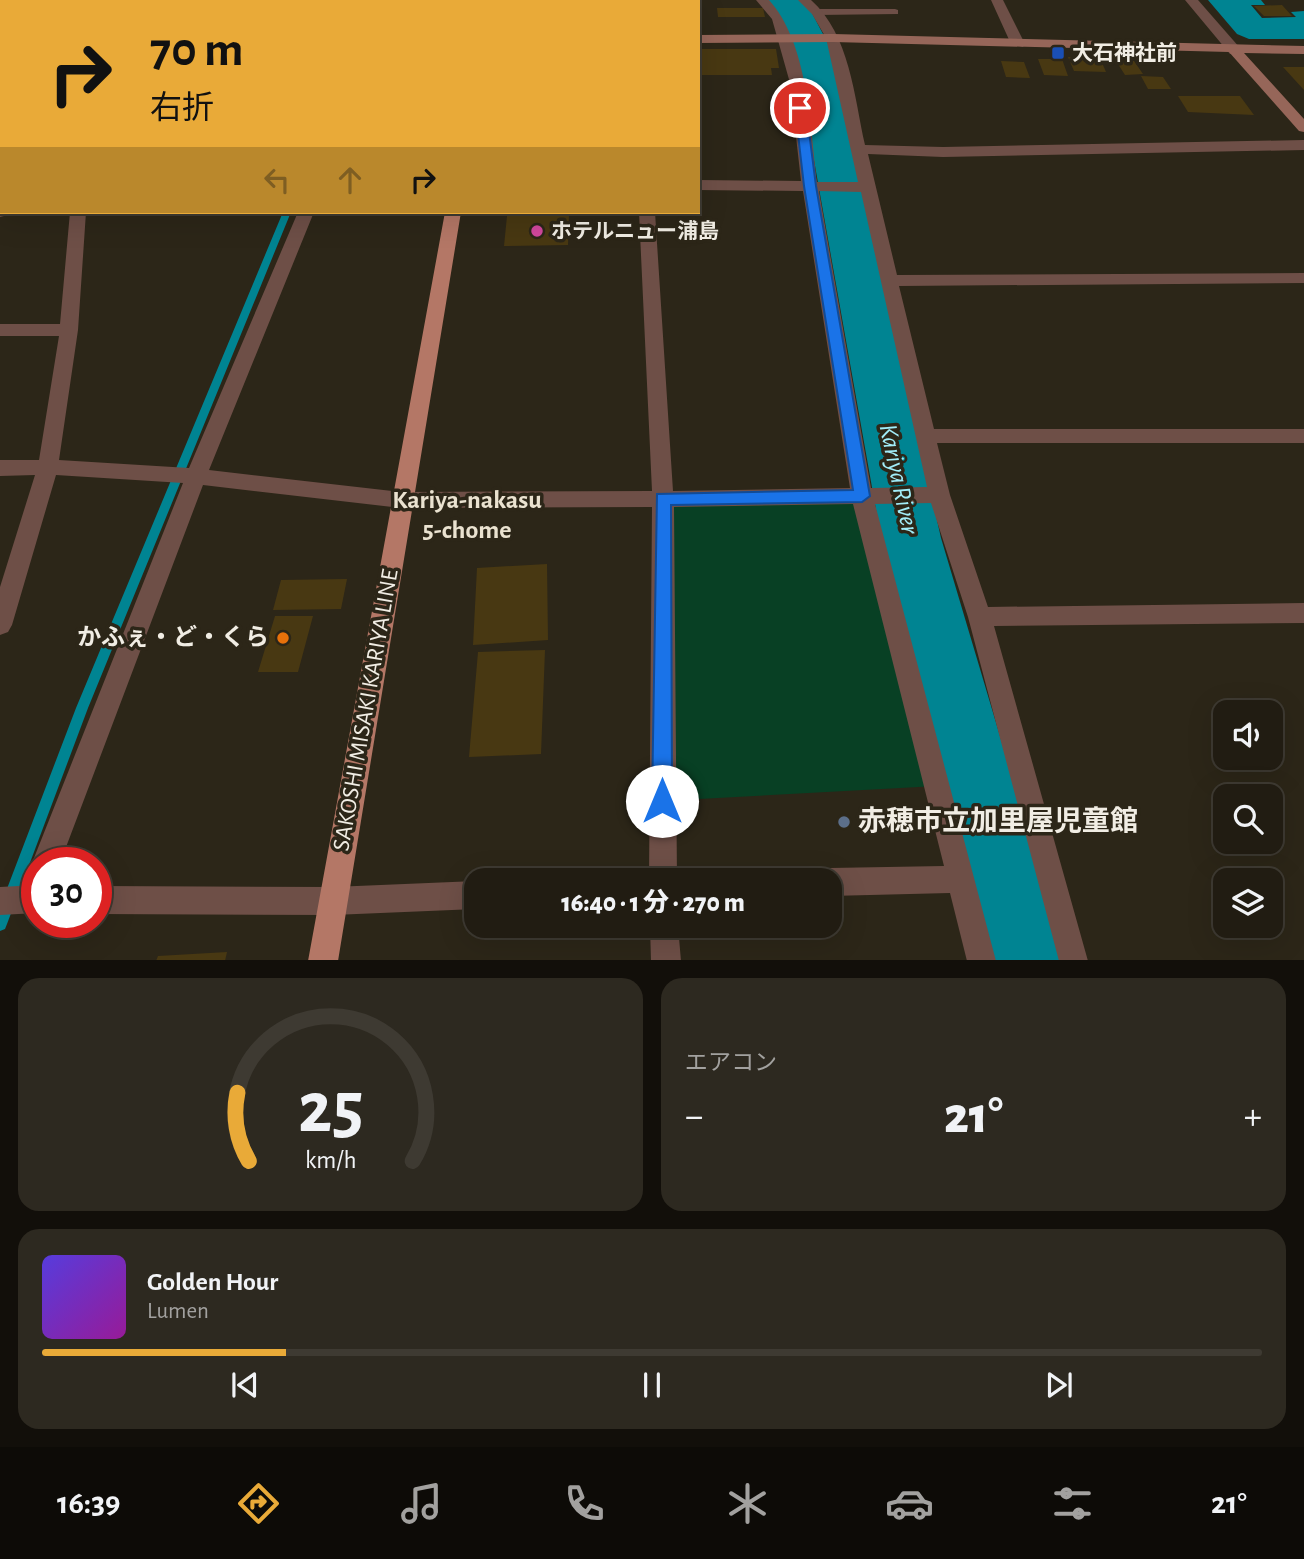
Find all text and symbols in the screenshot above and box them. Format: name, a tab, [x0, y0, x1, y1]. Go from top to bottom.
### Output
text: 70 m	[150, 26, 244, 75]
icon: right	[35, 28, 126, 119]
place label: 大石神社前	[1072, 41, 1177, 64]
marker: 大石神社前	[1050, 45, 1066, 61]
pin	[770, 78, 830, 138]
icon: arrive	[781, 89, 819, 127]
text: 右折	[150, 92, 214, 124]
icon: left	[258, 161, 296, 199]
icon: ahead	[331, 161, 369, 199]
icon: right	[404, 161, 442, 199]
place label: ホテルニュー浦島	[551, 219, 719, 242]
marker: ホテルニュー浦島	[529, 223, 545, 239]
water label: Kariya River	[875, 422, 924, 538]
district label: Kariya-nakasu 5-chome	[392, 487, 542, 543]
street label: SAKOSHI MISAKI KARIYA LINE	[329, 567, 403, 853]
place label: かふぇ・ど・くら	[77, 624, 269, 650]
marker: かふぇ・ど・くら	[275, 630, 291, 646]
map controls	[1213, 700, 1283, 938]
button: sound	[1213, 700, 1283, 770]
position arrow	[625, 764, 699, 838]
button: search	[1213, 784, 1283, 854]
place label: 赤穂市立加里屋児童館	[858, 806, 1138, 836]
marker: 赤穂市立加里屋児童館	[836, 814, 852, 830]
speed limit sign: 30	[21, 847, 112, 938]
button: layers	[1213, 868, 1283, 938]
text: 16:40 · 1 分 · 270 m	[561, 890, 745, 916]
text: エアコン	[685, 1052, 777, 1075]
text: 25	[298, 1073, 363, 1146]
text: 21°	[944, 1090, 1003, 1142]
text: −	[685, 1098, 703, 1136]
text: +	[1244, 1098, 1262, 1136]
text: km/h	[305, 1147, 356, 1172]
text: Golden Hour	[147, 1269, 278, 1295]
text: Lumen	[147, 1300, 209, 1323]
icon: previous	[226, 1366, 264, 1404]
icon: pause	[633, 1366, 671, 1404]
icon: next	[1040, 1366, 1078, 1404]
icon: directions	[234, 1479, 283, 1528]
icon: music	[397, 1479, 446, 1528]
icon: phone	[560, 1479, 609, 1528]
icon: climate	[723, 1479, 772, 1528]
icon: car	[885, 1479, 934, 1528]
icon: filters	[1048, 1479, 1097, 1528]
text: 16:39	[57, 1487, 120, 1519]
text: 21°	[1211, 1487, 1247, 1519]

